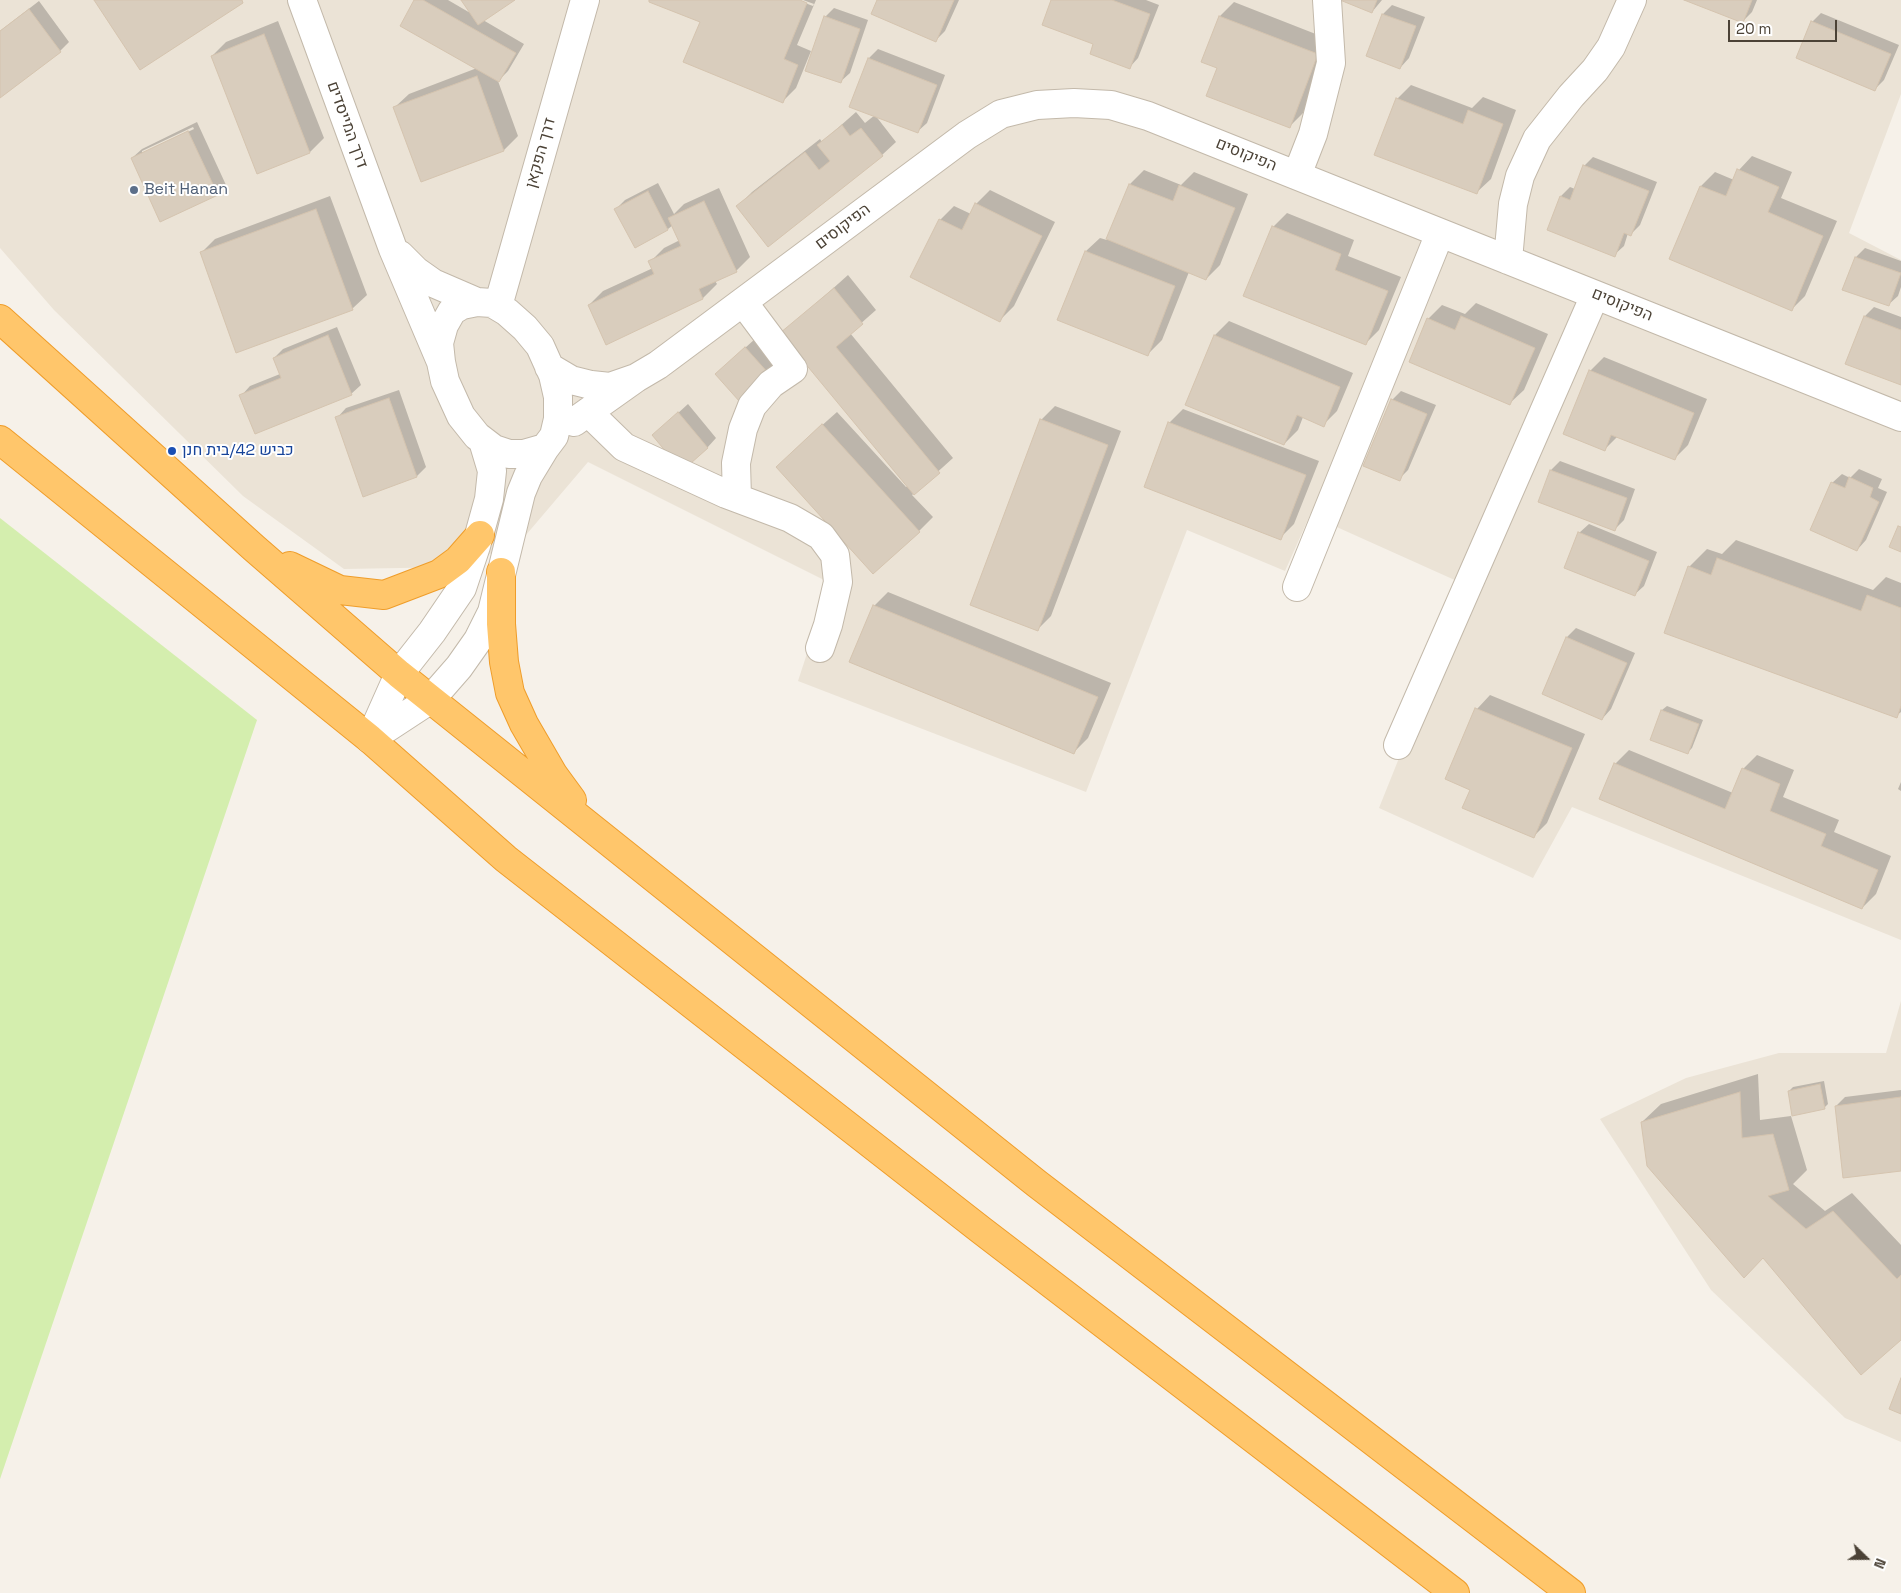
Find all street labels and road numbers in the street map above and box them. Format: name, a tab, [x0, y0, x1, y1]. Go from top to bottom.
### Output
street label: דרך המייסדים	[322, 79, 372, 171]
street label: דרך הפקאן	[522, 116, 560, 190]
street label: הפיקוסים	[1213, 134, 1279, 176]
street label: הפיקוסים	[812, 200, 874, 254]
street label: הפיקוסים	[1589, 284, 1655, 326]

